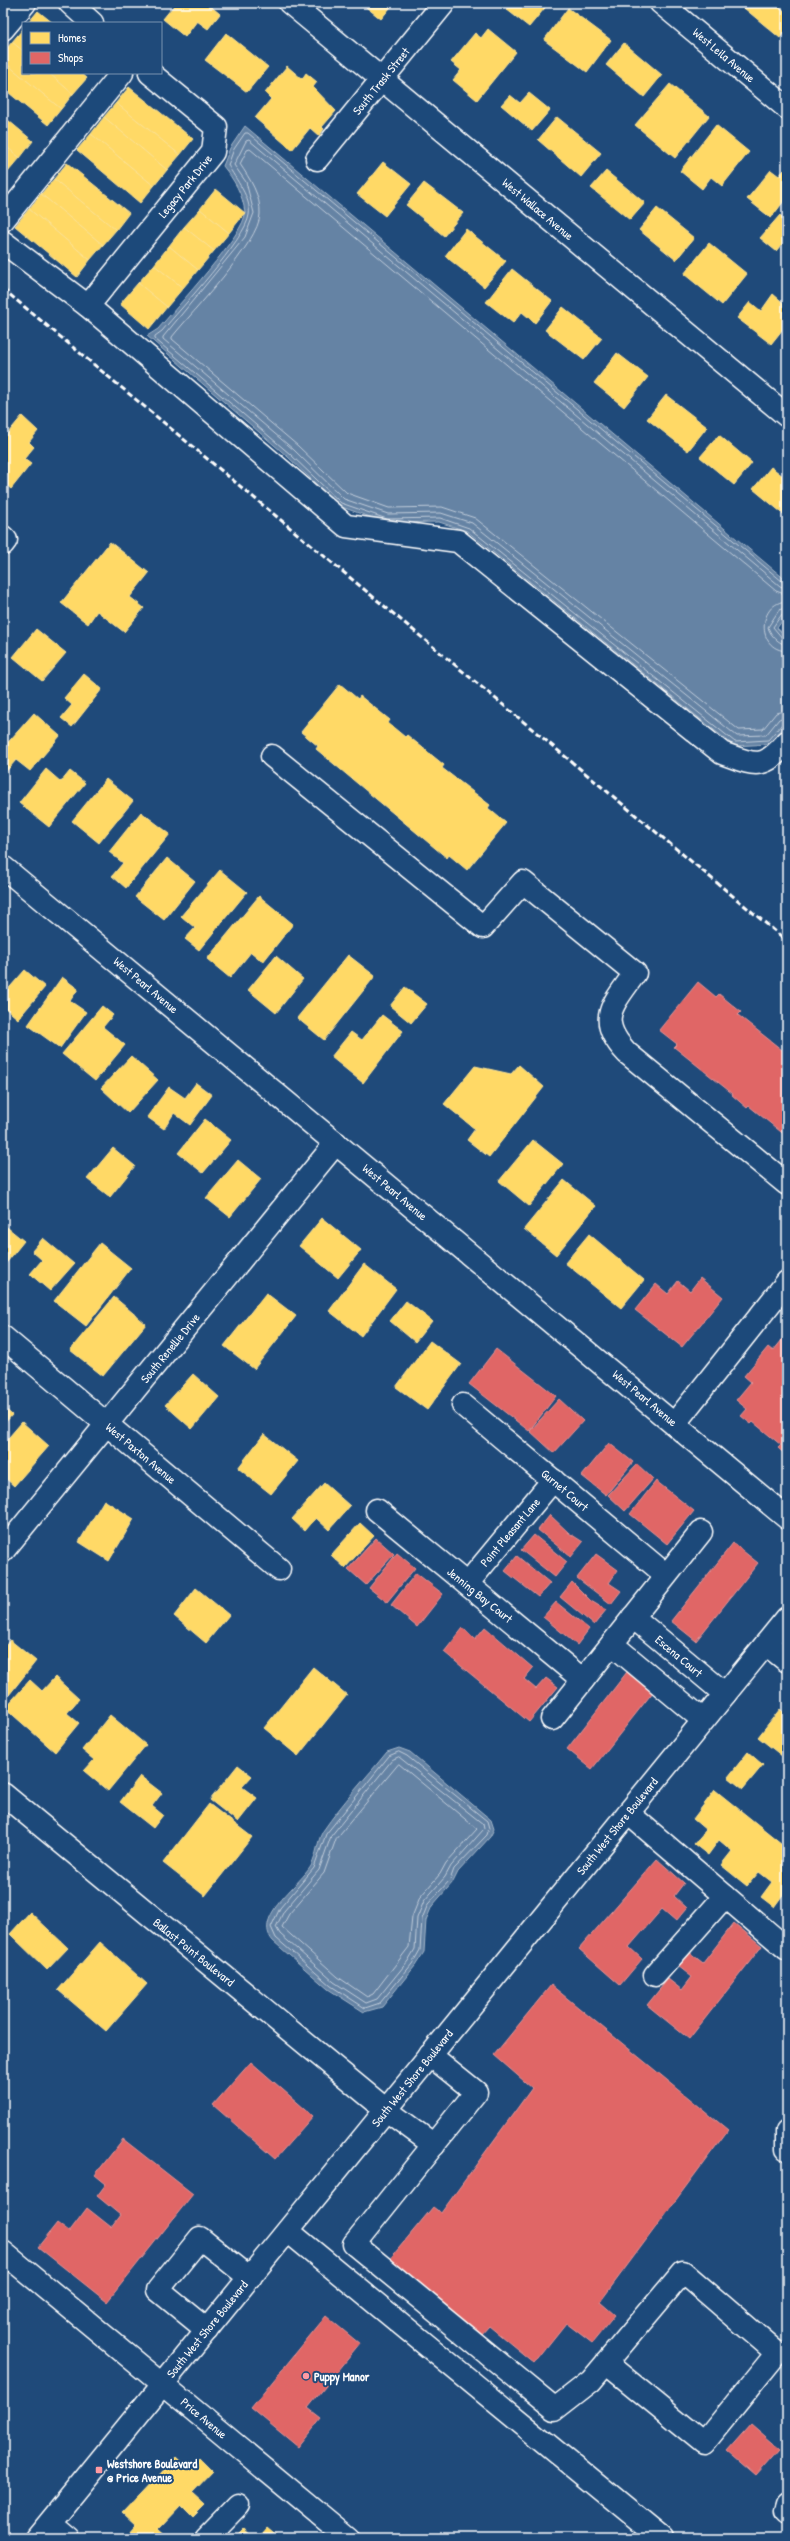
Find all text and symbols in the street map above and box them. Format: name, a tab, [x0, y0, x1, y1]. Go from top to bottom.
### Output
legend	[22, 22, 162, 74]
street label: West Leila Avenue	[689, 24, 759, 86]
text: Homes	[58, 29, 86, 46]
street label: South Trask Street	[348, 43, 414, 118]
text: Shops	[58, 49, 84, 66]
street label: Legacy Park Drive	[154, 150, 216, 221]
street label: West Wallace Avenue	[499, 174, 577, 244]
street label: West Pearl Avenue	[110, 953, 182, 1017]
street label: West Pearl Avenue	[359, 1160, 431, 1224]
street label: South Renellie Drive	[136, 1309, 204, 1387]
street label: West Pearl Avenue	[609, 1366, 681, 1430]
street label: West Paxton Avenue	[102, 1418, 180, 1488]
street label: Gurnet Court	[538, 1465, 593, 1515]
street label: Point Pleasant Lane	[476, 1494, 544, 1570]
street label: Jenning Bay Court	[444, 1563, 517, 1627]
street label: Escena Court	[652, 1631, 707, 1681]
street label: South West Shore Boulevard	[572, 1773, 662, 1878]
street label: Ballast Point Boulevard	[150, 1914, 239, 1990]
street label: South West Shore Boulevard	[367, 2025, 457, 2130]
street label: South West Shore Boulevard	[162, 2276, 252, 2381]
place label: Puppy Manor	[314, 2368, 370, 2386]
marker: Puppy Manor	[301, 2371, 311, 2381]
street label: Price Avenue	[177, 2394, 231, 2443]
place label: Westshore Boulevard @ Price Avenue	[107, 2455, 197, 2486]
marker: Westshore Boulevard @ Price Avenue	[94, 2465, 104, 2475]

